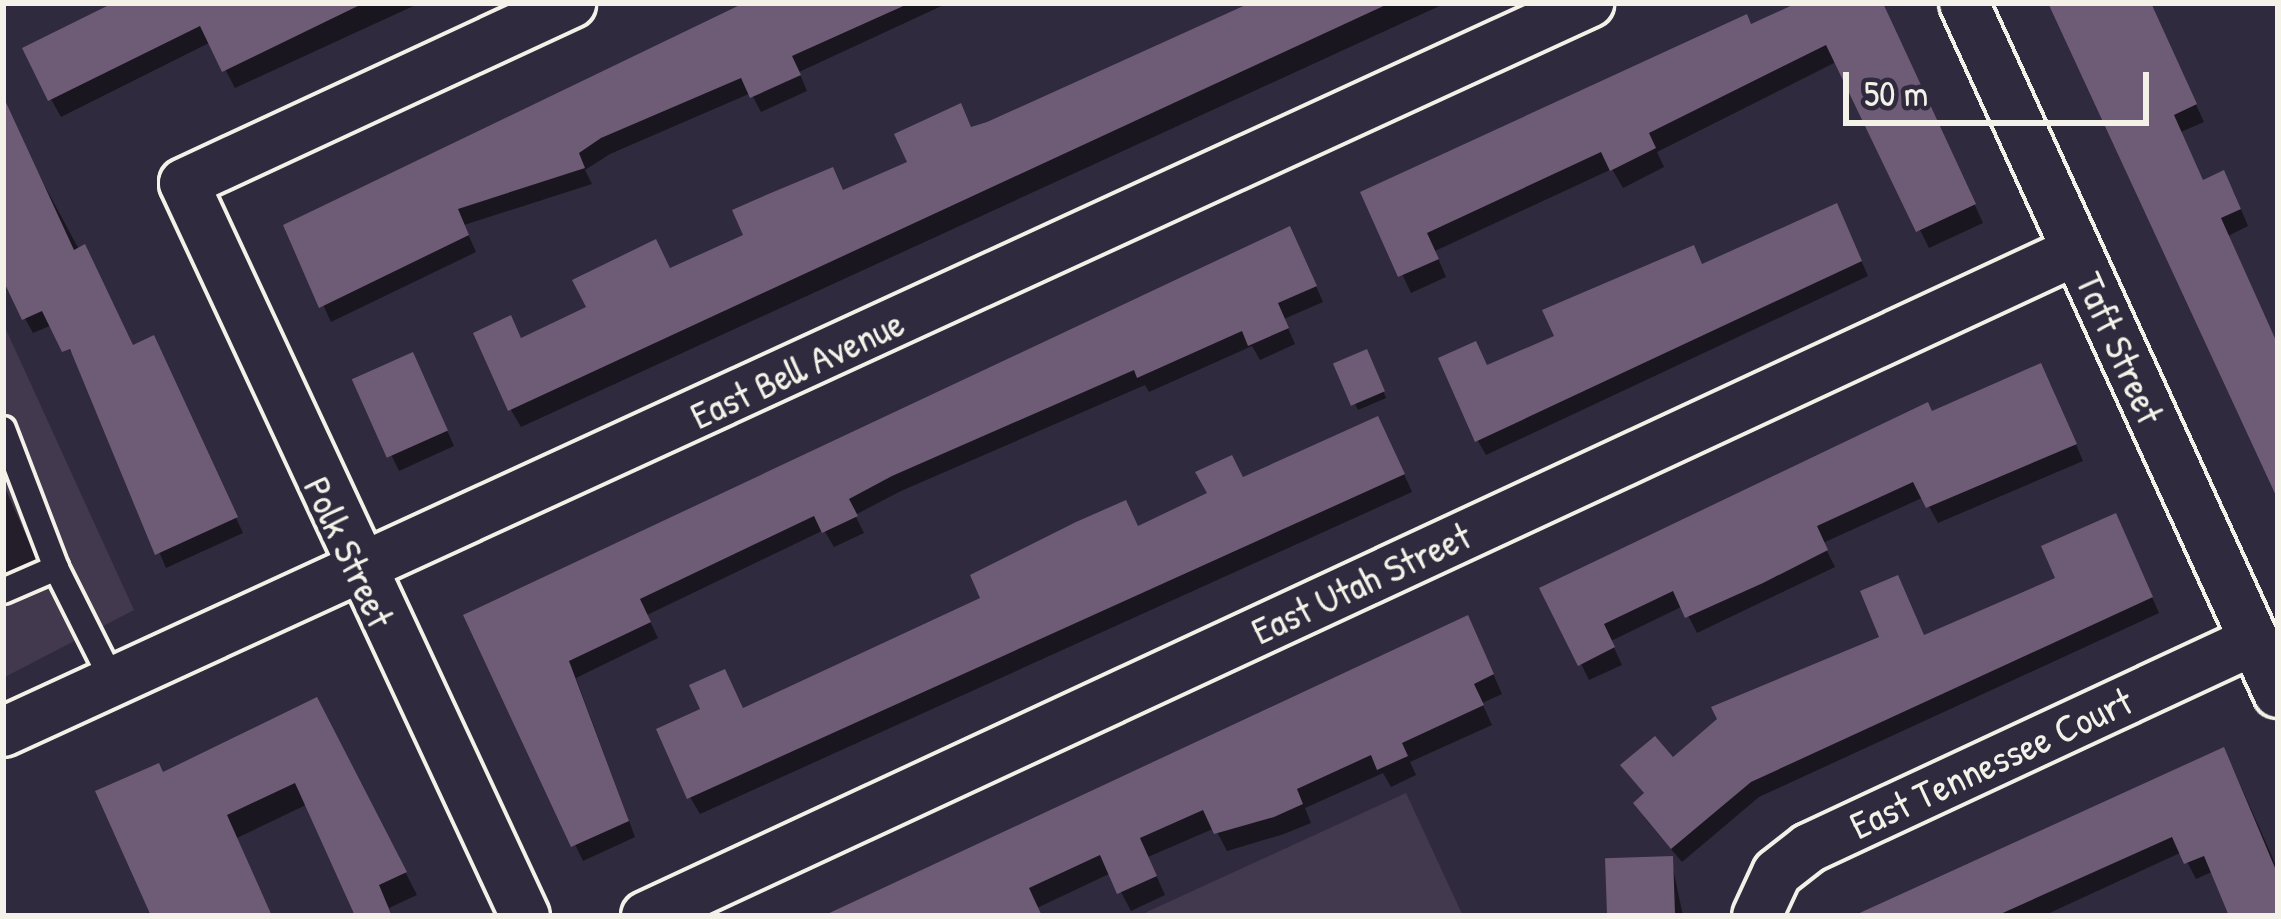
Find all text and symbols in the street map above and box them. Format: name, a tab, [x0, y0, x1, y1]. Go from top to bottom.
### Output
scale bar	[1849, 48, 2155, 122]
text: 50 m	[1864, 68, 1928, 117]
street label: Taft Street	[2066, 265, 2174, 431]
street label: East Bell Avenue	[683, 299, 911, 439]
street label: Polk Street	[294, 469, 404, 635]
street label: East Utah Street	[1244, 512, 1478, 654]
street label: East Tennessee Court	[1843, 677, 2139, 849]

